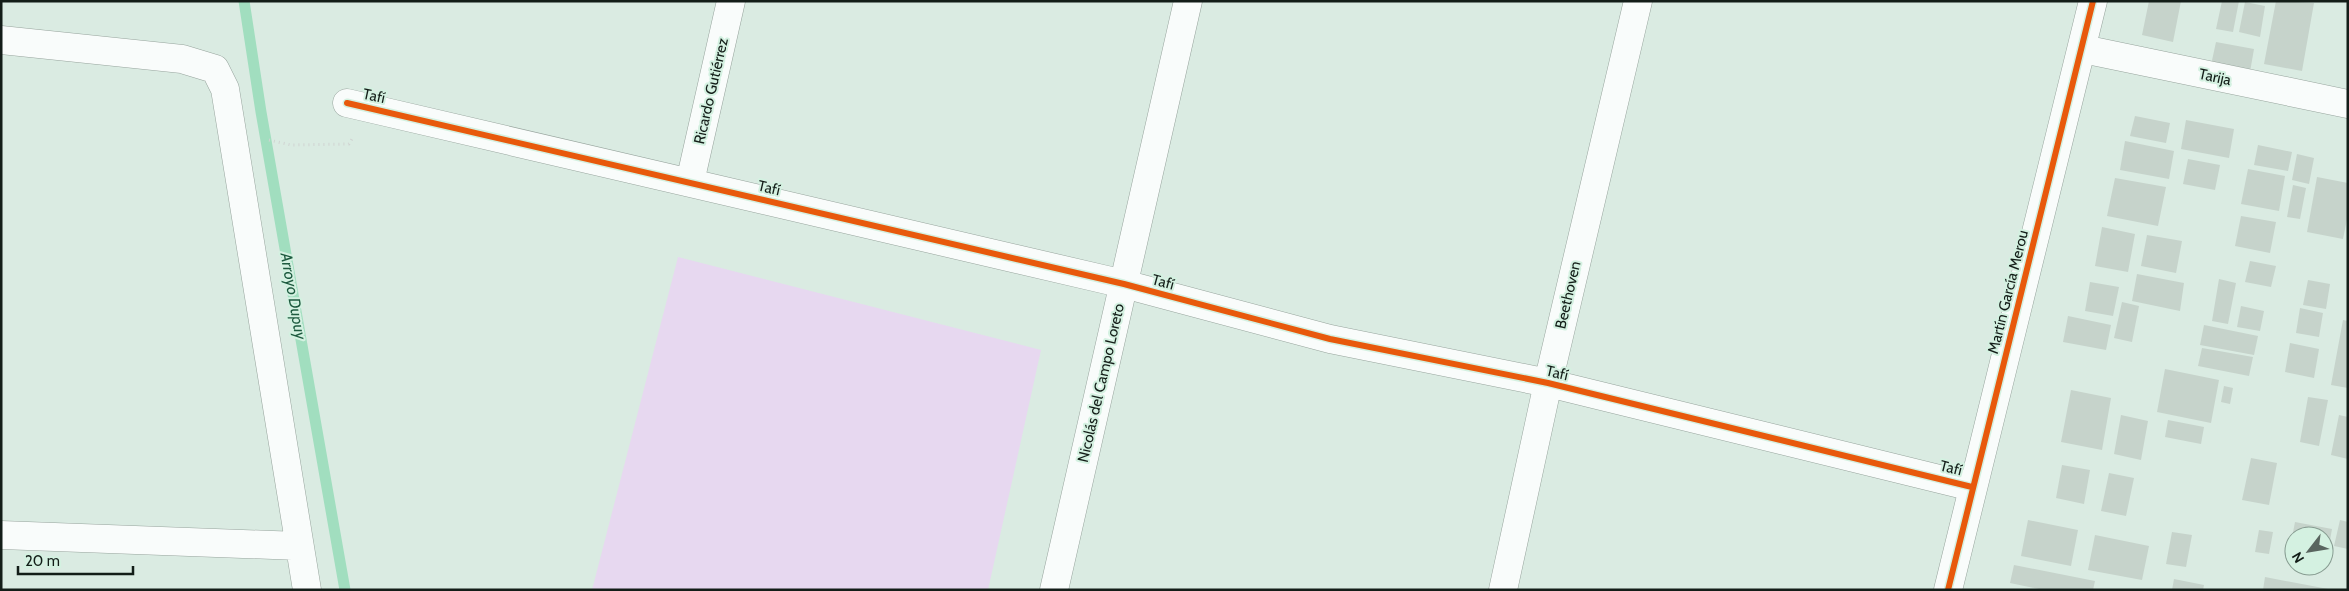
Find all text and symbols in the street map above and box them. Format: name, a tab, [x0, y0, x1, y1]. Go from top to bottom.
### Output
street label: Ricardo Gutiérrez	[690, 36, 732, 146]
street label: Tarija	[2197, 65, 2234, 89]
street label: Tafí	[361, 85, 387, 107]
street label: Tafí	[756, 177, 782, 199]
street label: Martín García Merou	[1984, 228, 2032, 356]
water label: Arroyo Dupuy	[276, 250, 311, 342]
street label: Beethoven	[1551, 259, 1585, 331]
street label: Tafí	[1150, 270, 1176, 294]
street label: Nicolás del Campo Loreto	[1074, 302, 1128, 464]
street label: Tafí	[1544, 362, 1570, 384]
street label: Tafí	[1938, 457, 1964, 479]
north arrow	[2284, 526, 2334, 576]
scale bar	[18, 544, 132, 576]
text: N	[2288, 549, 2308, 567]
text: 20 m	[25, 552, 60, 570]

